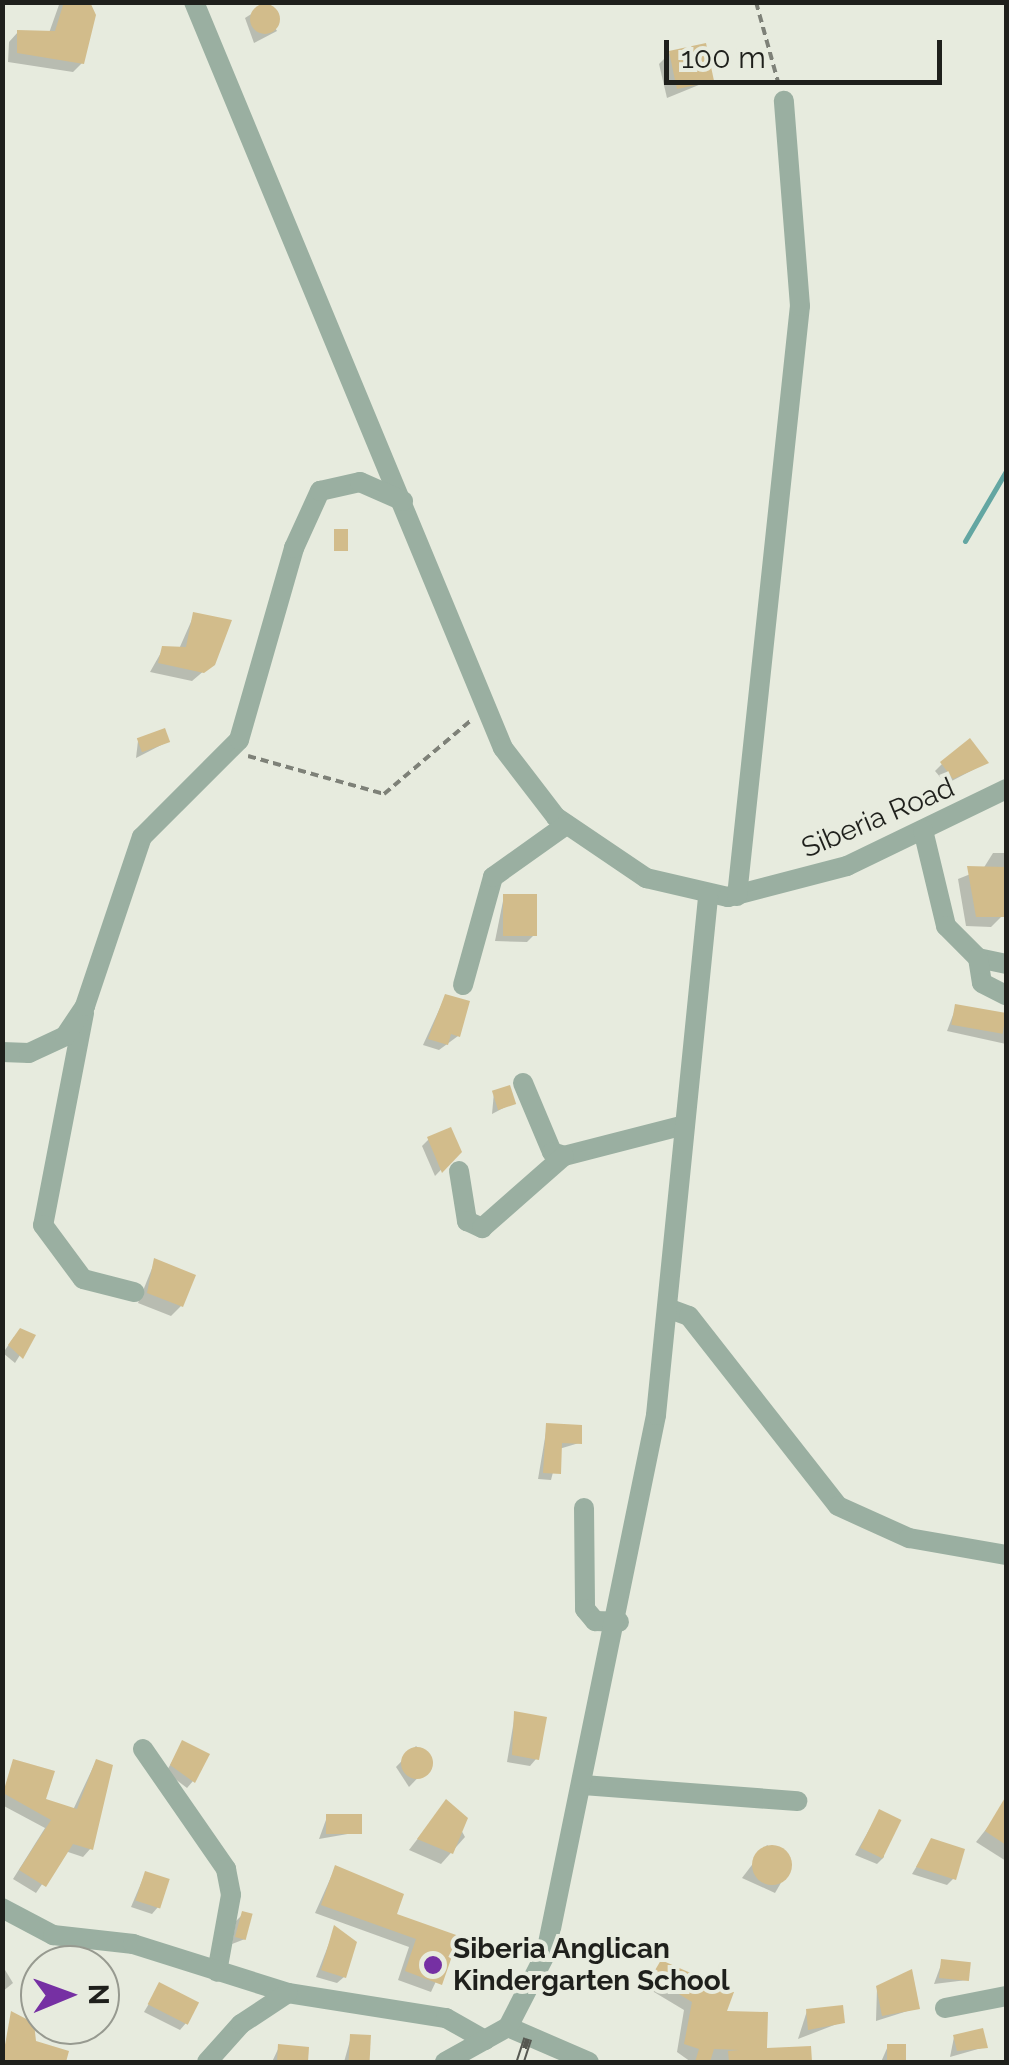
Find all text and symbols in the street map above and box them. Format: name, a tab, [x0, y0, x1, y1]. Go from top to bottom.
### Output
scale bar	[669, 20, 946, 82]
text: 100 m	[681, 40, 766, 75]
street label: Siberia Road	[797, 771, 959, 865]
place label: Siberia Anglican Kindergarten School	[453, 1932, 730, 1998]
north arrow	[20, 1945, 120, 2045]
marker: Siberia Anglican Kindergarten School	[422, 1954, 444, 1976]
text: N	[82, 1984, 115, 2005]

